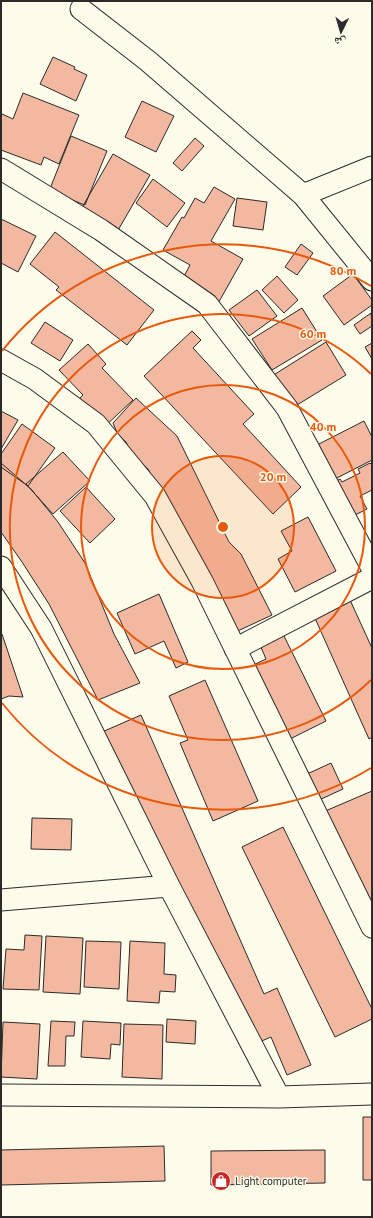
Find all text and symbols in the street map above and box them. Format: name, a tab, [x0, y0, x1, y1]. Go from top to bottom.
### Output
north arrow	[321, 12, 361, 52]
text: ش	[333, 33, 347, 49]
text: 80 m	[330, 263, 356, 278]
text: 60 m	[300, 326, 326, 341]
text: 40 m	[310, 419, 336, 434]
text: 20 m	[260, 469, 286, 484]
centre of rings	[216, 520, 230, 534]
shop icon: Light computer	[210, 1170, 232, 1192]
place label: Light computer	[235, 1174, 307, 1188]

